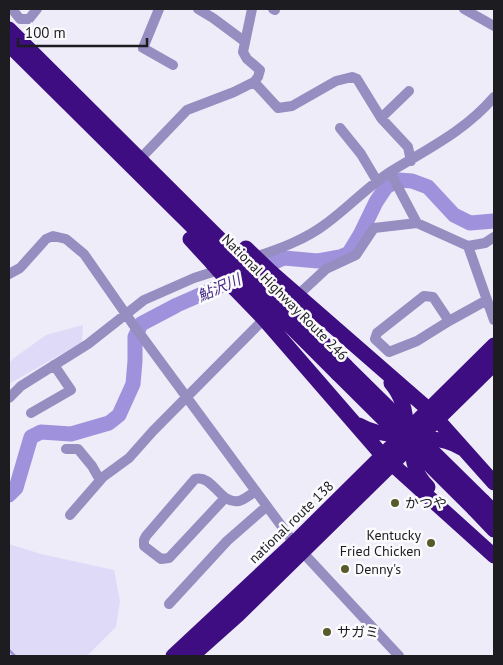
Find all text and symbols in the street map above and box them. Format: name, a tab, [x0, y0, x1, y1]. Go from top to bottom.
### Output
scale bar	[18, 15, 146, 47]
text: 100 m	[25, 23, 66, 42]
street label: National Highway Route 246	[218, 230, 352, 364]
water label: 鮎沢川	[194, 269, 245, 305]
street label: national route 138	[245, 477, 337, 567]
place label: かつや	[405, 494, 447, 512]
marker: かつや	[389, 497, 401, 509]
place label: Kentucky Fried Chicken	[340, 526, 421, 560]
marker: Kentucky Fried Chicken	[425, 537, 437, 549]
place label: Denny's	[355, 560, 401, 578]
marker: Denny's	[339, 563, 351, 575]
place label: サガミ	[337, 623, 379, 641]
marker: サガミ	[321, 626, 333, 638]

